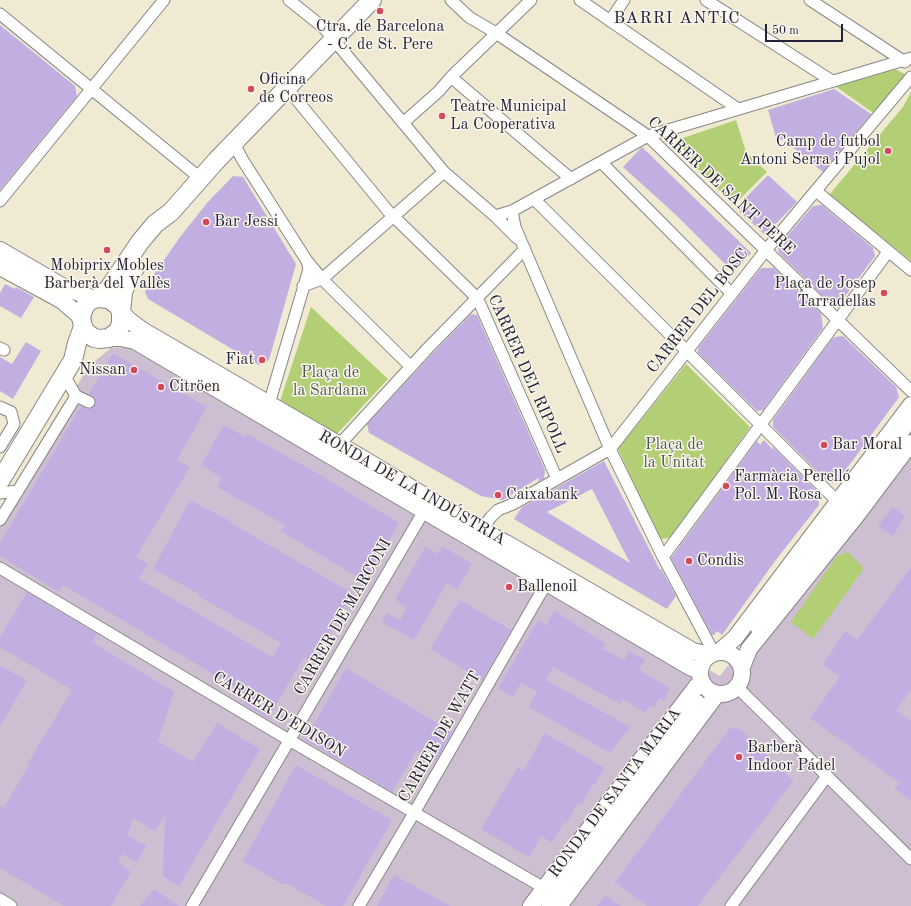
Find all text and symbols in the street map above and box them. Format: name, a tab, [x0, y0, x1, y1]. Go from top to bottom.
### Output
marker: Ctra. de Barcelona - C. de St. Pere	[375, 6, 385, 16]
district label: BARRI ANTIC	[613, 9, 741, 29]
scale bar	[767, 16, 845, 42]
place label: Ctra. de Barcelona - C. de St. Pere	[316, 17, 444, 55]
text: 50 m	[772, 25, 799, 37]
place label: Oficina de Correos	[259, 70, 333, 108]
marker: Oficina de Correos	[246, 84, 256, 94]
place label: Teatre Municipal La Cooperativa	[450, 97, 566, 135]
marker: Teatre Municipal La Cooperativa	[437, 111, 447, 121]
street label: CARRER DE SANT PERE	[643, 113, 799, 259]
place label: Camp de futbol Antoni Serra i Pujol	[740, 132, 880, 170]
marker: Camp de futbol Antoni Serra i Pujol	[883, 146, 893, 156]
place label: Bar Jessi	[214, 212, 278, 232]
marker: Bar Jessi	[201, 217, 211, 227]
marker: Mobiprix Mobles Barberà del Vallès	[102, 245, 112, 255]
street label: CARRER DEL BOSC	[643, 245, 753, 377]
place label: Mobiprix Mobles Barberà del Vallès	[44, 256, 170, 294]
place label: Plaça de Josep Tarradellas	[774, 274, 876, 312]
marker: Plaça de Josep Tarradellas	[879, 288, 889, 298]
street label: CARRER DEL RIPOLL	[483, 292, 571, 456]
place label: Fiat	[225, 350, 254, 370]
marker: Fiat	[257, 355, 267, 365]
place label: Nissan	[79, 360, 126, 380]
park label: Plaça de la Sardana	[293, 363, 367, 401]
marker: Nissan	[129, 365, 139, 375]
place label: Citröen	[169, 377, 220, 397]
marker: Citröen	[156, 382, 166, 392]
street label: RONDA DE LA INDÚSTRIA	[315, 426, 509, 550]
park label: Plaça de la Unitat	[643, 435, 705, 473]
place label: Bar Moral	[832, 435, 902, 455]
marker: Bar Moral	[819, 440, 829, 450]
place label: Farmàcia Perelló Pol. M. Rosa	[734, 467, 850, 505]
marker: Farmàcia Perelló Pol. M. Rosa	[721, 481, 731, 491]
place label: Caixabank	[506, 485, 578, 505]
marker: Caixabank	[493, 490, 503, 500]
street label: CARRER DE MARCONI	[290, 535, 396, 699]
place label: Condis	[697, 551, 744, 571]
marker: Condis	[684, 556, 694, 566]
place label: Ballenoil	[517, 577, 577, 597]
marker: Ballenoil	[504, 582, 514, 592]
street label: CARRER D'EDISON	[209, 668, 349, 762]
street label: CARRER DE WATT	[395, 668, 485, 806]
street label: RONDA DE SANTA MARIA	[545, 704, 685, 882]
place label: Barberà Indoor Pádel	[747, 738, 835, 776]
marker: Barberà Indoor Pádel	[734, 752, 744, 762]

